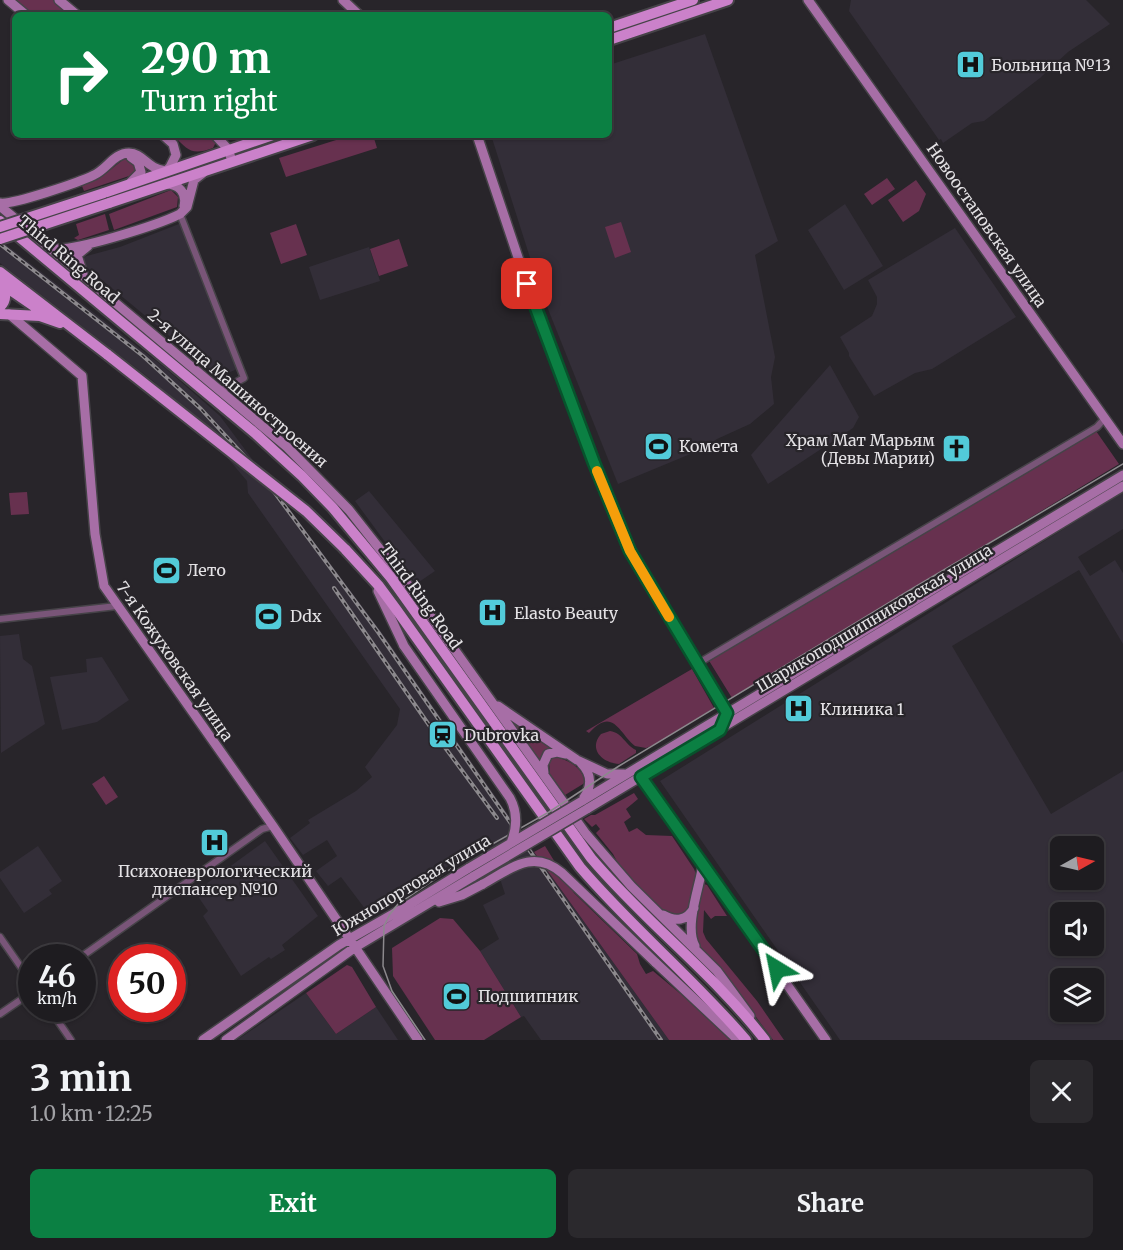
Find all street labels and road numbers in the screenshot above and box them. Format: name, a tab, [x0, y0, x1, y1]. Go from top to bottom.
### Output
street label: Новоостаповская улица	[923, 139, 1052, 311]
street label: Third Ring Road	[14, 211, 124, 307]
street label: 2-я улица Машиностроения	[144, 304, 332, 472]
street label: Third Ring Road	[376, 539, 466, 653]
street label: Шарикоподшипниковская улица	[752, 539, 996, 697]
street label: 7-я Кожуховская улица	[112, 577, 238, 745]
street label: Южнопортовая улица	[328, 830, 494, 940]

